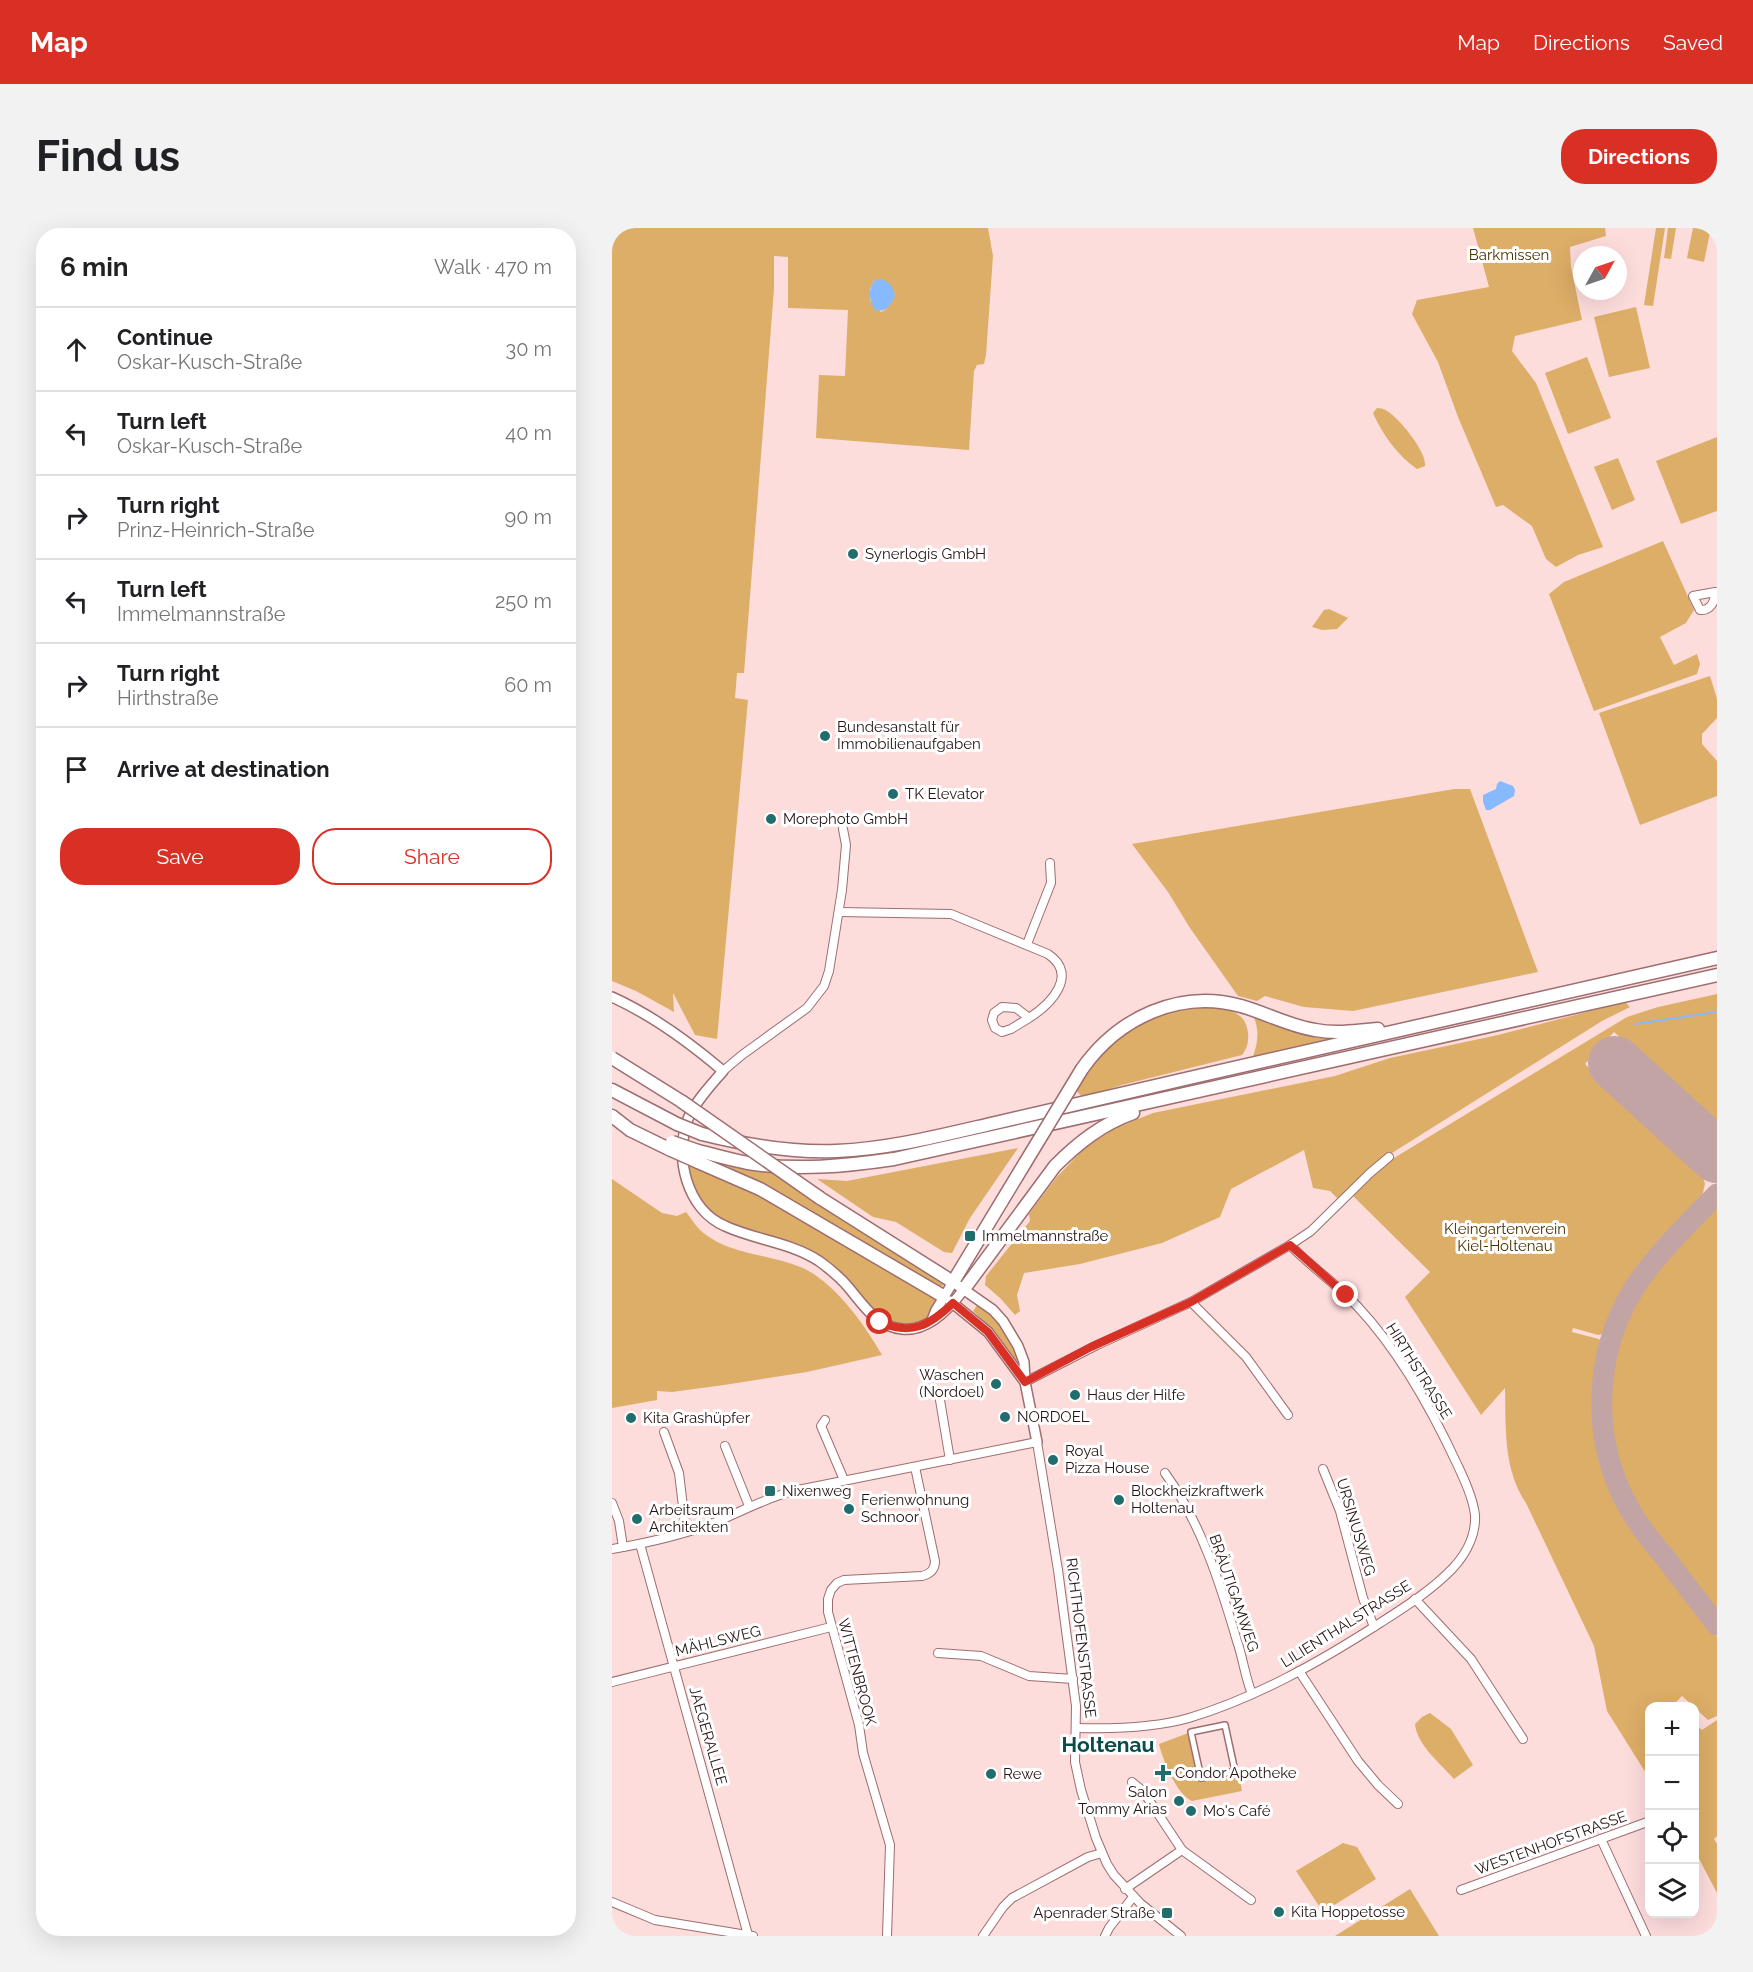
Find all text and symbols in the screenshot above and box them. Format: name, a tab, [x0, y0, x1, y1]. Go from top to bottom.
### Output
text: Map	[30, 26, 88, 59]
text: Map	[1457, 30, 1500, 55]
text: Directions	[1533, 30, 1630, 55]
text: Saved	[1663, 30, 1723, 55]
button: Directions	[1561, 129, 1717, 184]
text: Find us	[36, 132, 180, 181]
park label: Barkmissen	[1469, 246, 1549, 264]
north arrow	[1573, 246, 1627, 300]
text: 6 min	[60, 252, 129, 282]
text: Walk · 470 m	[434, 255, 552, 279]
text: Continue	[117, 324, 213, 350]
icon: ahead	[60, 333, 93, 366]
text: 30 m	[506, 337, 552, 361]
text: Oskar-Kusch-Straße	[117, 350, 302, 374]
text: Turn left	[117, 408, 207, 434]
icon: left	[60, 417, 93, 450]
text: 40 m	[505, 421, 552, 445]
text: Oskar-Kusch-Straße	[117, 434, 302, 458]
text: Turn right	[117, 492, 220, 518]
icon: right	[60, 501, 93, 534]
text: 90 m	[505, 505, 552, 529]
text: Prinz-Heinrich-Straße	[117, 518, 315, 542]
place label: Synerlogis GmbH	[865, 545, 986, 563]
marker: Synerlogis GmbH	[846, 547, 860, 561]
text: Turn left	[117, 576, 207, 602]
icon: left	[60, 585, 93, 618]
text: 250 m	[495, 589, 552, 613]
text: Immelmannstraße	[117, 602, 286, 626]
text: Turn right	[117, 660, 220, 686]
icon: right	[60, 669, 93, 702]
text: 60 m	[504, 673, 552, 697]
text: Hirthstraße	[117, 686, 219, 710]
place label: Bundesanstalt für Immobilienaufgaben	[837, 718, 981, 753]
marker: Bundesanstalt für Immobilienaufgaben	[818, 729, 832, 743]
icon: arrive	[60, 753, 93, 786]
text: Arrive at destination	[117, 756, 330, 782]
place label: TK Elevator	[905, 785, 985, 803]
marker: TK Elevator	[886, 787, 900, 801]
place label: Morephoto GmbH	[783, 810, 908, 828]
marker: Morephoto GmbH	[764, 812, 778, 826]
button: Save	[60, 828, 300, 885]
button: Share	[312, 828, 552, 885]
park label: Kleingartenverein Kiel-Holtenau	[1444, 1220, 1566, 1255]
place label: Immelmannstraße	[982, 1227, 1109, 1245]
marker: Immelmannstraße	[963, 1229, 977, 1243]
route end	[1332, 1281, 1358, 1307]
route start	[866, 1308, 892, 1334]
street label: HIRTHSTRASSE	[1382, 1320, 1456, 1422]
place label: Waschen (Nordoel)	[919, 1366, 984, 1401]
marker: Waschen (Nordoel)	[989, 1377, 1003, 1391]
place label: Haus der Hilfe	[1087, 1386, 1185, 1404]
marker: Haus der Hilfe	[1068, 1388, 1082, 1402]
place label: NORDOEL	[1017, 1408, 1090, 1426]
place label: Kita Grashüpfer	[643, 1409, 751, 1427]
marker: NORDOEL	[998, 1410, 1012, 1424]
marker: Kita Grashüpfer	[624, 1411, 638, 1425]
place label: Royal Pizza House	[1065, 1442, 1149, 1477]
marker: Royal Pizza House	[1046, 1453, 1060, 1467]
street label: URSINUSWEG	[1333, 1476, 1379, 1578]
place label: Nixenweg	[782, 1482, 851, 1500]
place label: Blockheizkraftwerk Holtenau	[1131, 1482, 1264, 1517]
marker: Nixenweg	[763, 1484, 777, 1498]
place label: Ferienwohnung Schnoor	[861, 1491, 969, 1526]
marker: Blockheizkraftwerk Holtenau	[1112, 1493, 1126, 1507]
place label: Arbeitsraum Architekten	[649, 1501, 734, 1536]
marker: Ferienwohnung Schnoor	[842, 1502, 856, 1516]
marker: Arbeitsraum Architekten	[630, 1512, 644, 1526]
street label: BRÄUTIGAMWEG	[1205, 1532, 1263, 1654]
street label: RICHTHOFENSTRASSE	[1062, 1557, 1100, 1719]
street label: LILIENTHALSTRASSE	[1278, 1577, 1414, 1671]
street label: WITTENBROOK	[834, 1616, 880, 1728]
street label: MÄHLSWEG	[673, 1621, 763, 1660]
street label: JAEGERALLEE	[685, 1685, 731, 1787]
map controls	[1645, 1702, 1699, 1918]
button: +	[1645, 1702, 1699, 1756]
district label: Holtenau	[1062, 1732, 1154, 1757]
button: −	[1645, 1756, 1699, 1810]
place label: Condor Apotheke	[1175, 1764, 1297, 1782]
place label: Rewe	[1003, 1765, 1042, 1783]
marker: Condor Apotheke	[1156, 1766, 1170, 1780]
marker: Rewe	[984, 1767, 998, 1781]
place label: Salon Tommy Arias	[1078, 1783, 1167, 1818]
marker: Salon Tommy Arias	[1172, 1794, 1186, 1808]
place label: Mo's Café	[1203, 1802, 1271, 1820]
marker: Mo's Café	[1184, 1804, 1198, 1818]
street label: WESTENHOFSTRASSE	[1473, 1807, 1629, 1879]
button: locate	[1645, 1810, 1699, 1864]
button: layers	[1645, 1864, 1699, 1918]
place label: Kita Hoppetosse	[1291, 1903, 1405, 1921]
place label: Apenrader Straße	[1033, 1904, 1155, 1922]
marker: Kita Hoppetosse	[1272, 1905, 1286, 1919]
marker: Apenrader Straße	[1160, 1906, 1174, 1920]

